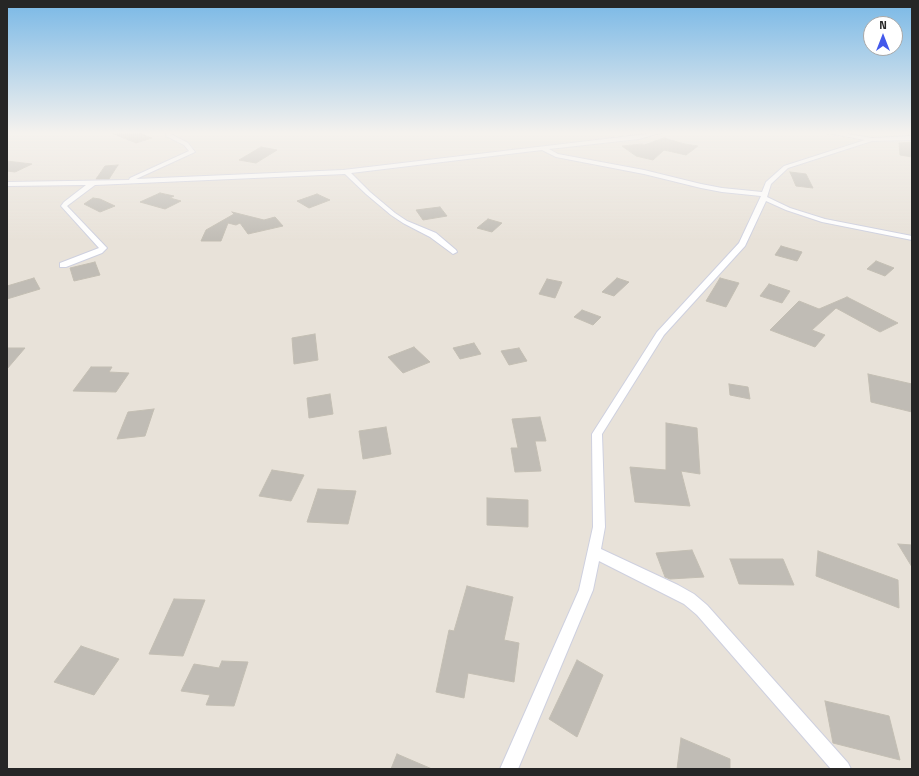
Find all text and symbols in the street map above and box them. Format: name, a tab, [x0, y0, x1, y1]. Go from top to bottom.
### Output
north arrow	[863, 16, 903, 56]
text: N	[879, 17, 887, 33]

